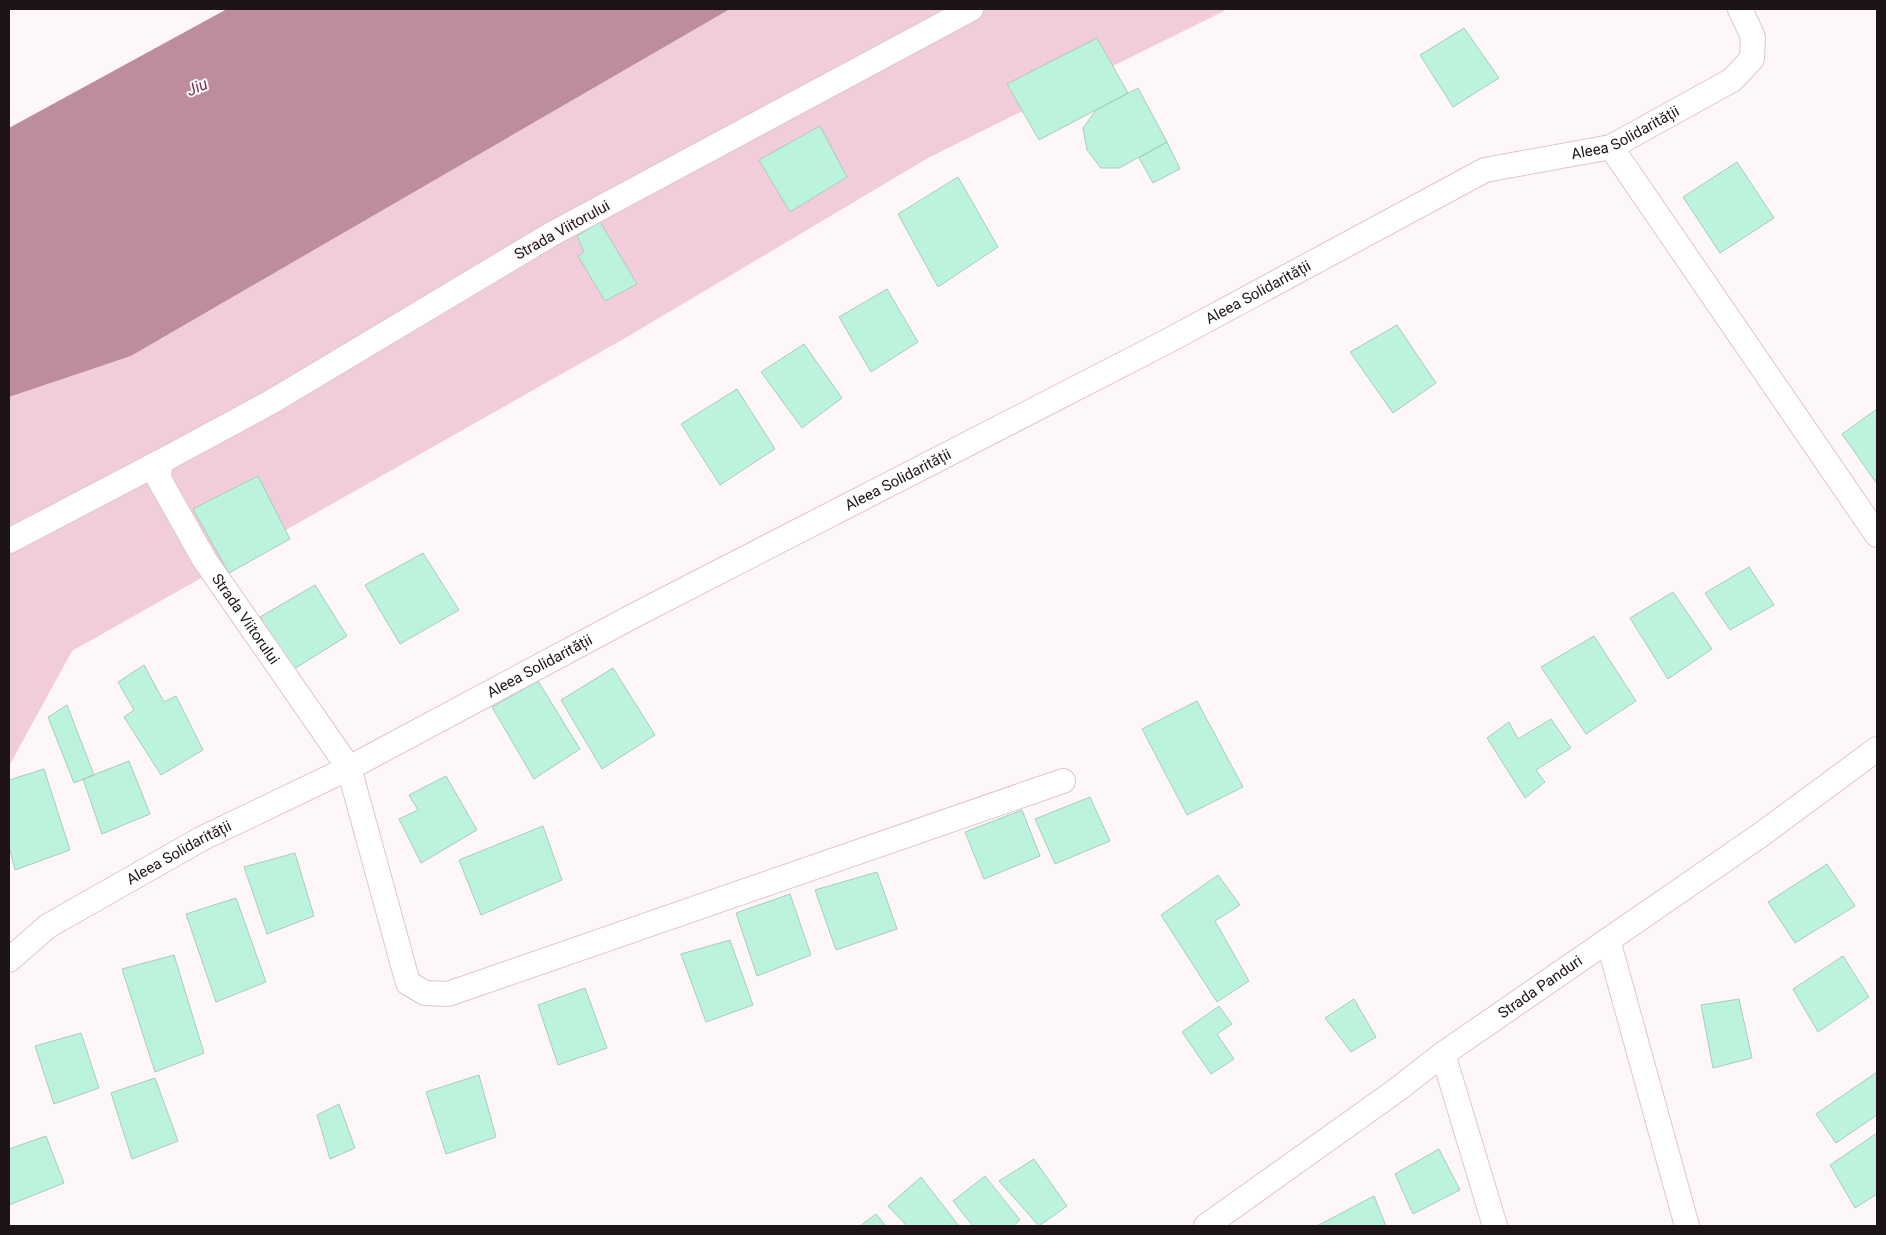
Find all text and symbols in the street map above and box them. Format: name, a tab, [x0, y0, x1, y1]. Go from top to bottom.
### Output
water label: Jiu	[184, 74, 211, 100]
street label: Aleea Solidarității	[1570, 102, 1682, 163]
street label: Strada Viitorului	[511, 196, 613, 264]
street label: Aleea Solidarității	[1202, 257, 1314, 328]
street label: Aleea Solidarității	[842, 445, 954, 514]
street label: Strada Viitorului	[208, 570, 283, 668]
street label: Aleea Solidarității	[484, 631, 595, 702]
street label: Aleea Solidarității	[123, 817, 234, 888]
street label: Strada Panduri	[1495, 952, 1586, 1022]

